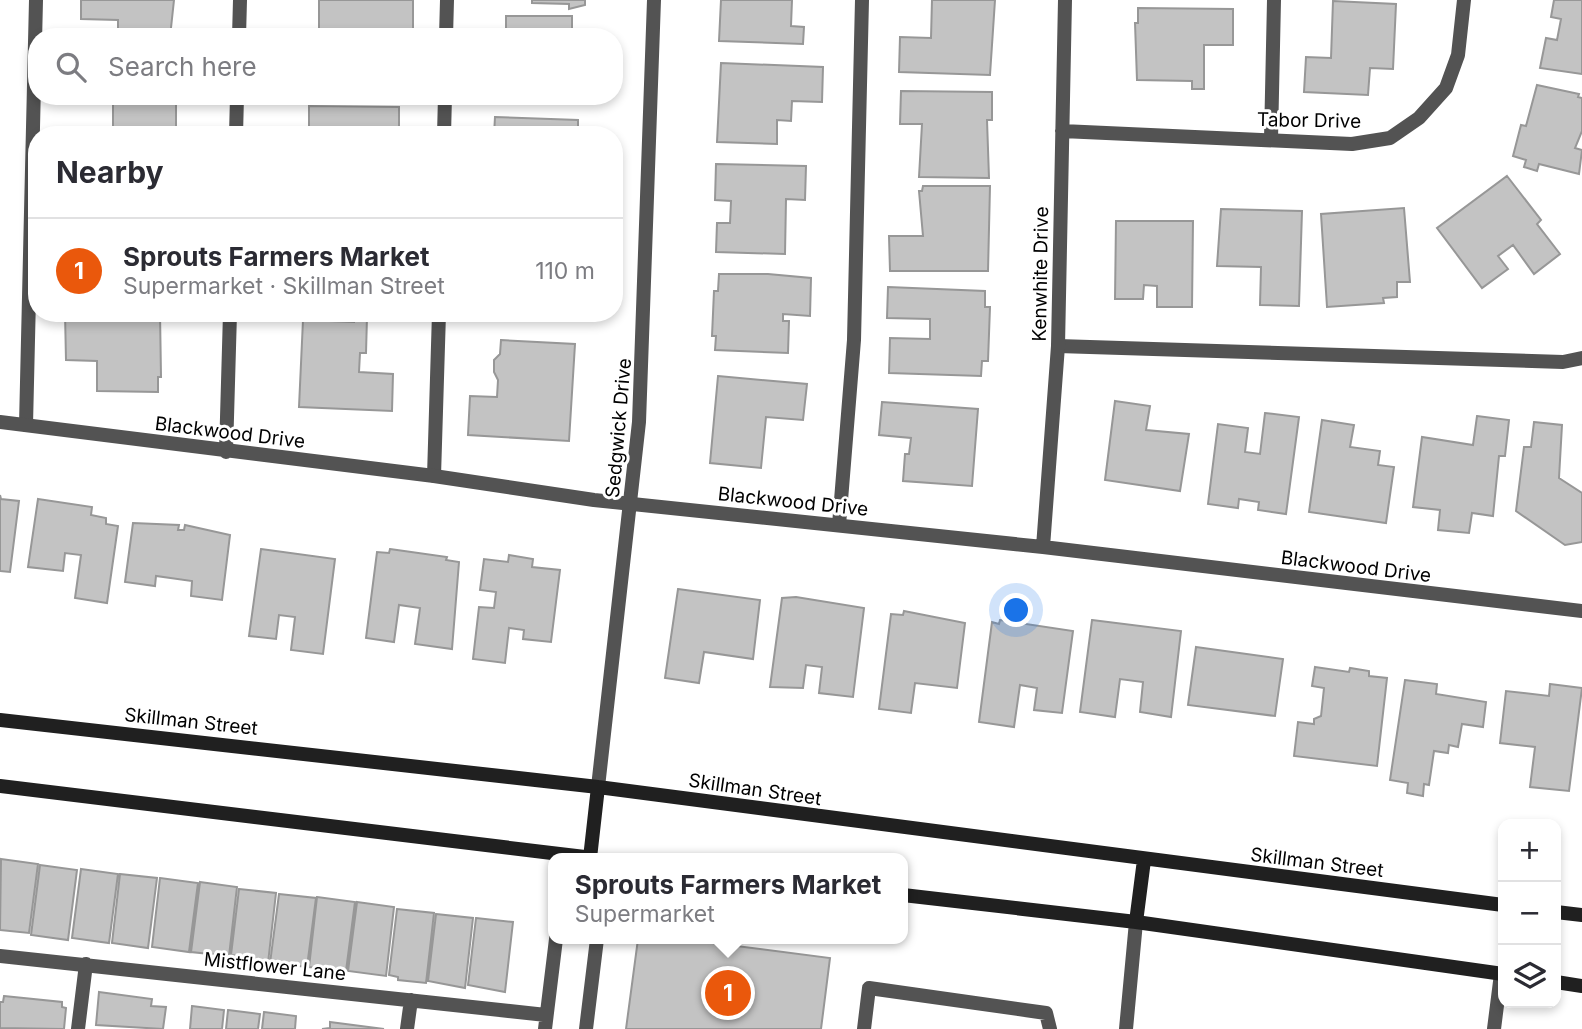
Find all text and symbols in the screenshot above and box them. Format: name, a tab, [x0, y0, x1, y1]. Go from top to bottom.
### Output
search box	[28, 28, 623, 105]
icon: search	[52, 48, 90, 86]
text: Search here	[108, 51, 257, 82]
street label: Tabor Drive	[1257, 108, 1361, 133]
text: Nearby	[56, 154, 164, 190]
street label: Kenwhite Drive	[1028, 206, 1053, 342]
text: Sprouts Farmers Market	[123, 241, 430, 272]
text: 1	[74, 257, 84, 285]
text: 110 m	[535, 257, 595, 285]
text: Supermarket · Skillman Street	[123, 272, 445, 300]
street label: Sedgwick Drive	[601, 357, 636, 499]
street label: Blackwood Drive	[154, 412, 306, 453]
street label: Blackwood Drive	[717, 482, 869, 521]
street label: Blackwood Drive	[1280, 546, 1432, 587]
your location	[999, 593, 1033, 627]
street label: Skillman Street	[123, 703, 259, 740]
street label: Skillman Street	[687, 769, 823, 810]
map controls	[1498, 819, 1561, 1008]
button: +	[1498, 819, 1561, 882]
street label: Skillman Street	[1249, 843, 1385, 882]
popup	[548, 853, 908, 944]
text: Sprouts Farmers Market	[575, 869, 881, 900]
button: −	[1498, 882, 1561, 945]
text: Supermarket	[575, 900, 715, 928]
button: layers	[1498, 945, 1561, 1008]
street label: Mistflower Lane	[203, 948, 347, 985]
pin: 1	[705, 967, 751, 1019]

